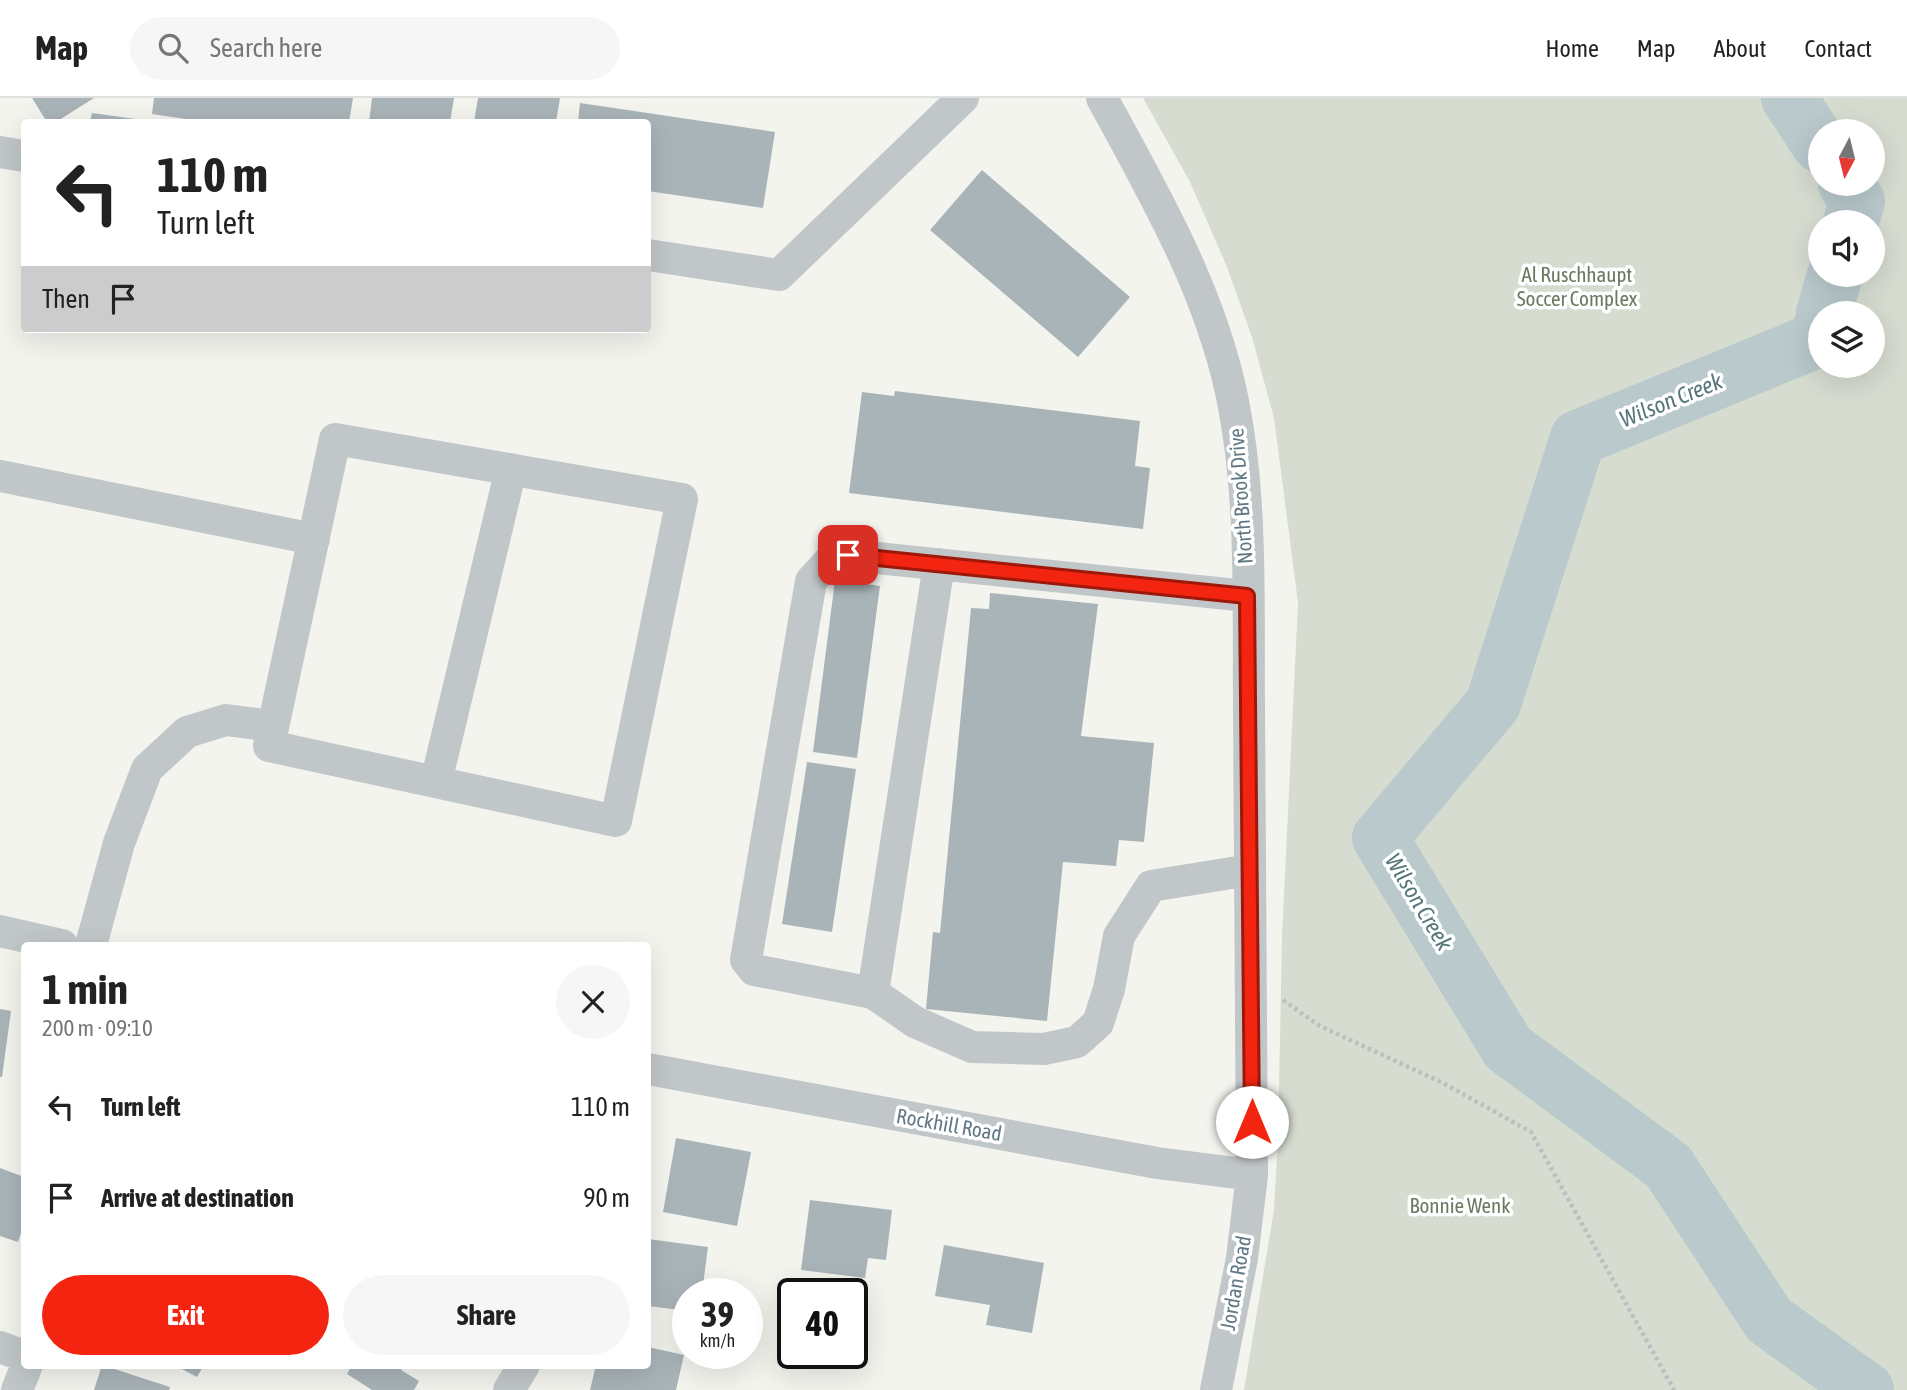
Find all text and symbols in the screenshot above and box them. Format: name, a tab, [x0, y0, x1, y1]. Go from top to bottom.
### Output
search box	[130, 17, 620, 80]
text: Map	[35, 29, 88, 67]
icon: search	[154, 29, 192, 67]
text: Search here	[210, 33, 322, 63]
text: Home	[1545, 35, 1599, 62]
text: Map	[1637, 35, 1675, 62]
text: About	[1713, 35, 1766, 62]
text: Contact	[1804, 35, 1872, 62]
north arrow	[1808, 119, 1885, 196]
map controls	[1808, 119, 1885, 378]
text: 110 m	[157, 146, 268, 202]
icon: left	[42, 147, 133, 238]
text: Turn left	[157, 204, 255, 241]
button: sound	[1808, 210, 1885, 287]
park label: Al Ruschhaupt Soccer Complex	[1517, 262, 1638, 310]
icon: arrive	[104, 280, 142, 318]
text: Then	[42, 284, 90, 314]
button: layers	[1808, 301, 1885, 378]
water label: Wilson Creek	[1616, 367, 1727, 432]
street label: North Brook Drive	[1223, 427, 1257, 565]
pin	[818, 525, 878, 585]
icon: arrive	[829, 536, 867, 574]
water label: Wilson Creek	[1380, 849, 1458, 956]
text: 1 min	[42, 965, 128, 1013]
button: close	[556, 965, 630, 1039]
text: 200 m · 09:10	[42, 1015, 153, 1041]
position arrow	[1215, 1085, 1289, 1159]
icon: left	[42, 1088, 80, 1126]
text: Turn left	[101, 1092, 181, 1122]
text: 110 m	[571, 1092, 630, 1122]
street label: Rockhill Road	[895, 1103, 1004, 1145]
icon: arrive	[42, 1179, 80, 1217]
text: Arrive at destination	[101, 1183, 294, 1213]
text: 90 m	[583, 1183, 630, 1213]
park label: Bonnie Wenk	[1410, 1193, 1511, 1217]
street label: Jordan Road	[1215, 1234, 1255, 1332]
button: Exit	[42, 1275, 329, 1355]
button: Share	[343, 1275, 630, 1355]
speed limit sign: 40	[777, 1278, 868, 1369]
text: 39	[701, 1294, 734, 1334]
text: km/h	[700, 1330, 735, 1351]

